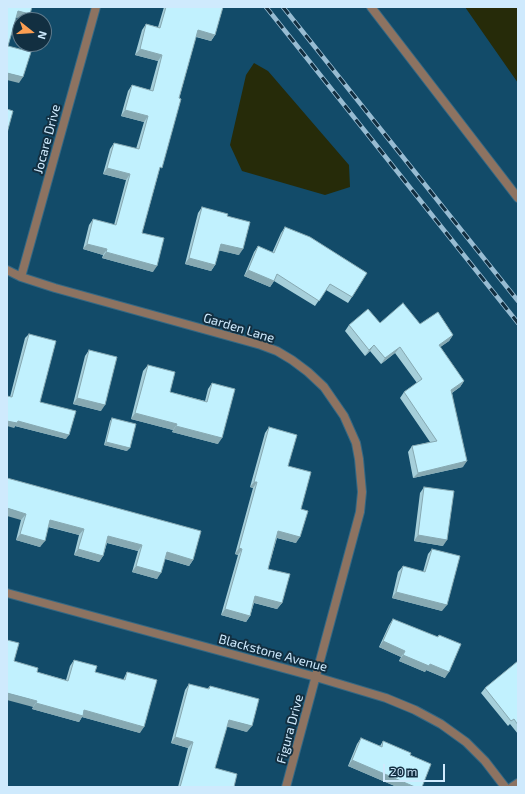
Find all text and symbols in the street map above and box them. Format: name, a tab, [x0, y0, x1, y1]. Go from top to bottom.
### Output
north arrow	[12, 12, 52, 52]
text: N	[36, 30, 50, 41]
street label: Jocare Drive	[30, 103, 64, 175]
street label: Garden Lane	[202, 310, 276, 346]
street label: Blackstone Avenue	[217, 631, 329, 675]
street label: Figura Drive	[273, 693, 307, 765]
scale bar	[385, 756, 447, 782]
text: 20 m	[390, 764, 417, 778]

